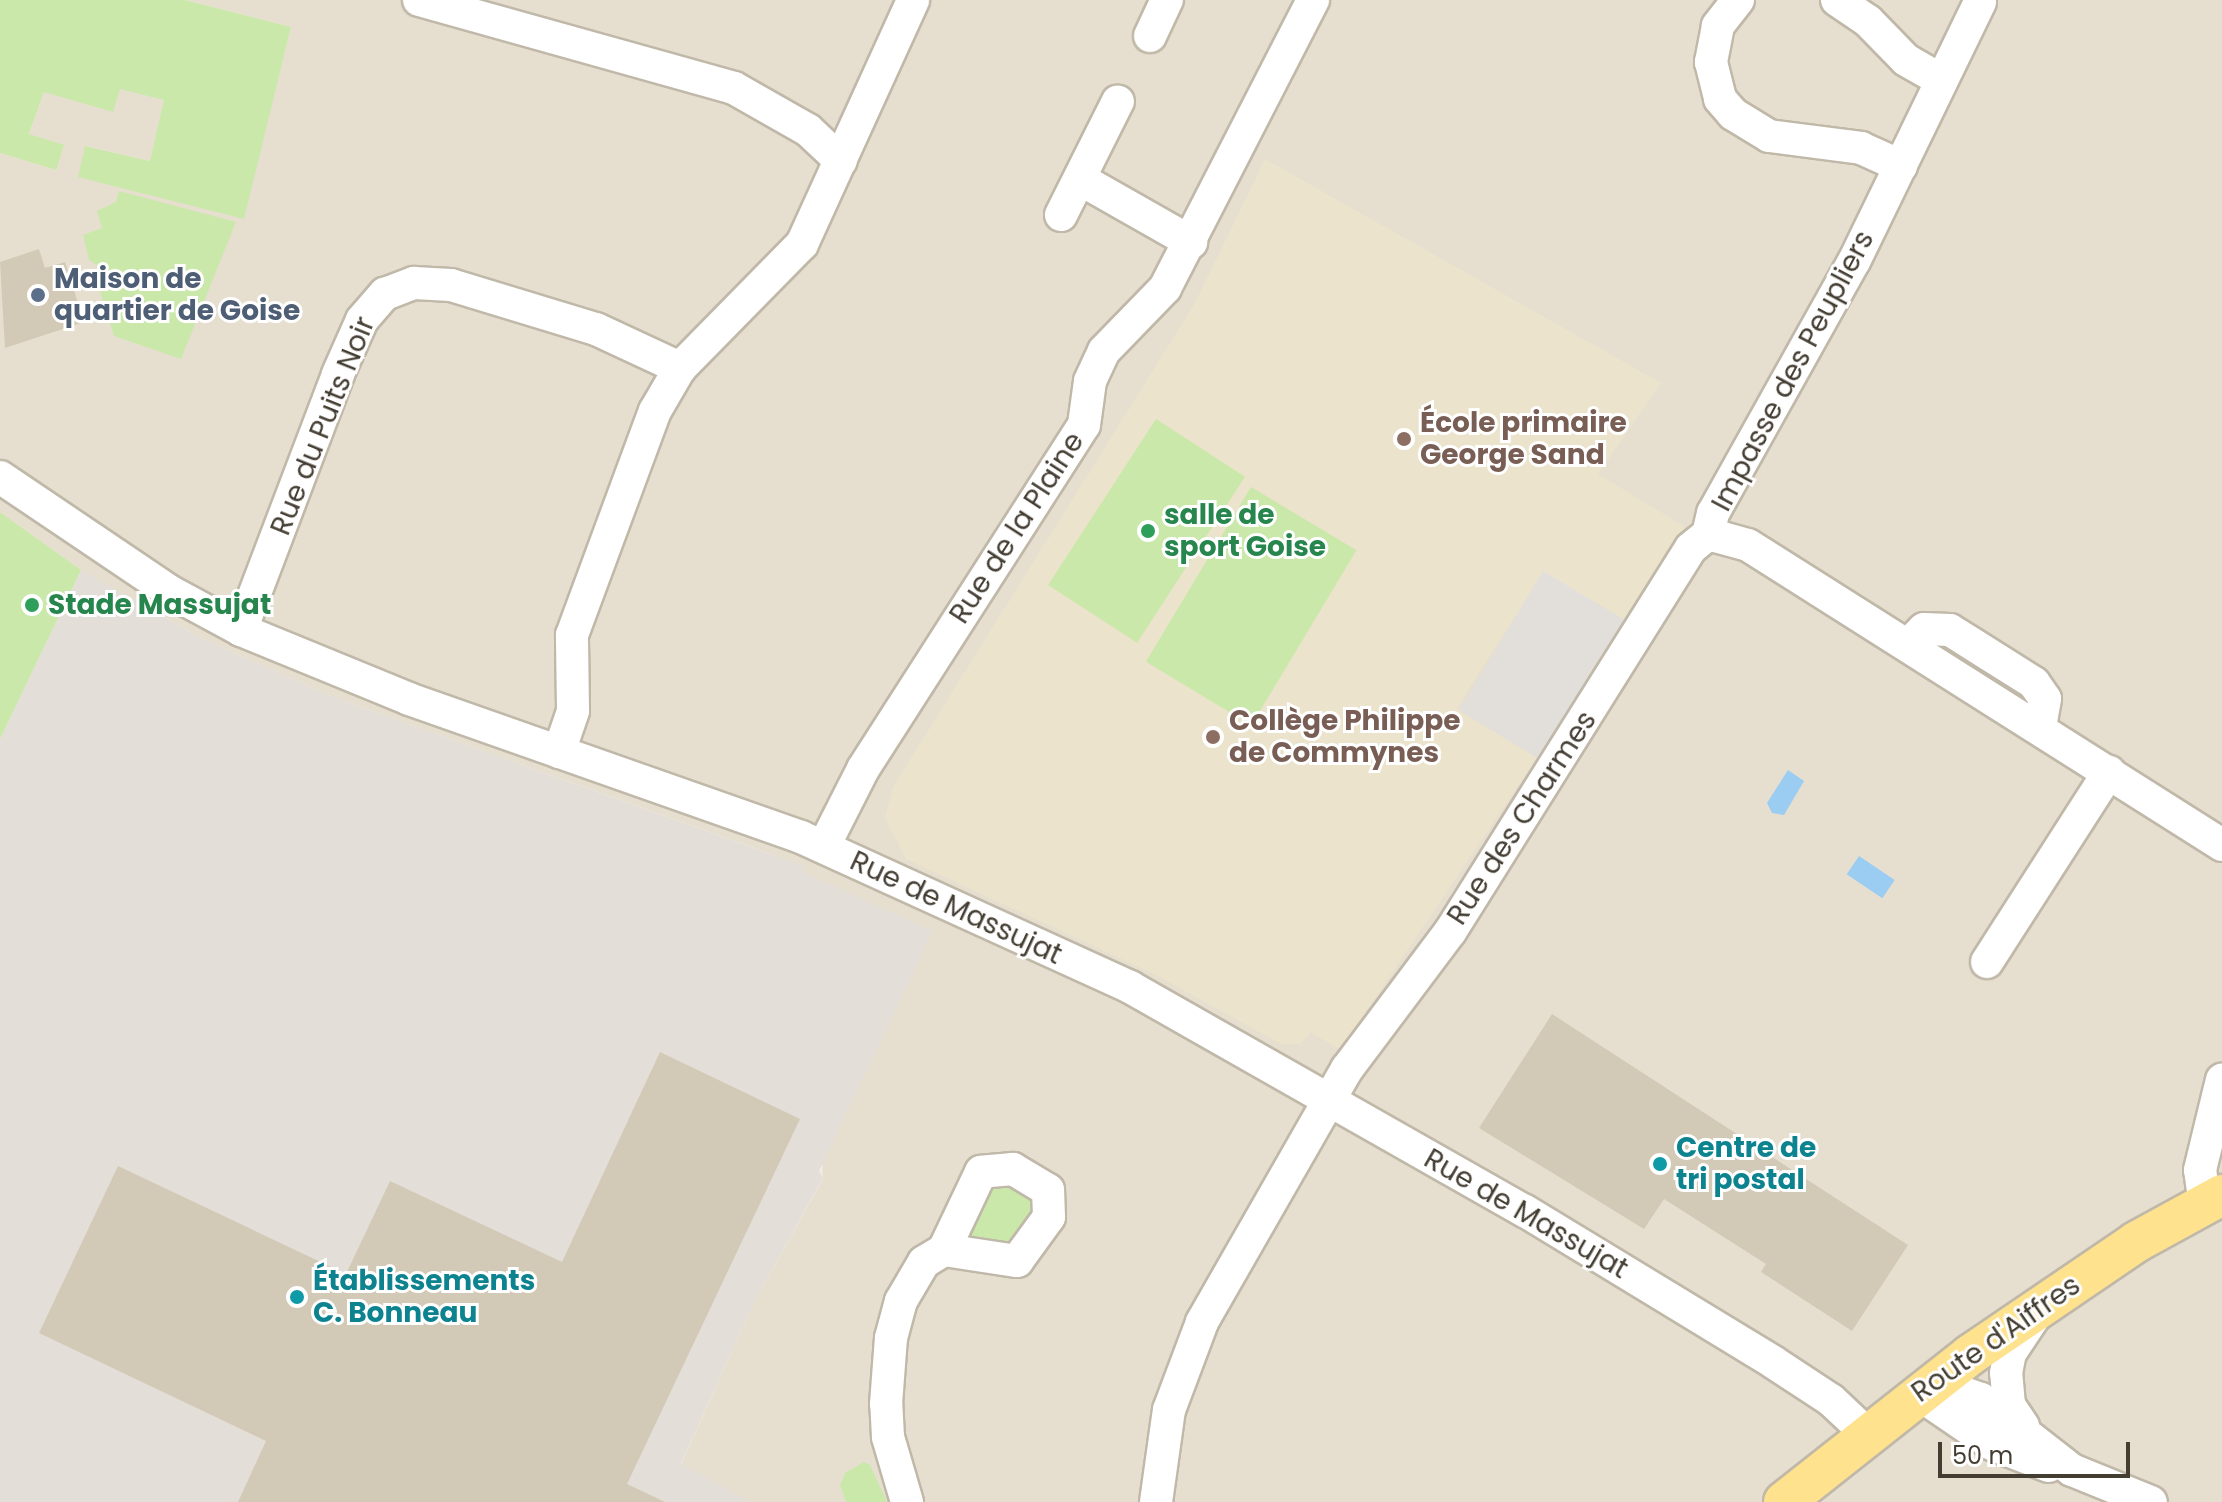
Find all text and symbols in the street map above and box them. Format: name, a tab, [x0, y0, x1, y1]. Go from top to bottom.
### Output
street label: Impasse des Peupliers	[1705, 225, 1881, 517]
place label: Maison de quartier de Goise	[54, 262, 300, 328]
marker: Maison de quartier de Goise	[29, 286, 47, 304]
street label: Rue du Puits Noir	[264, 312, 382, 540]
place label: École primaire George Sand	[1420, 406, 1627, 472]
street label: Rue de la Plaine	[943, 426, 1091, 630]
marker: École primaire George Sand	[1395, 430, 1413, 448]
place label: salle de sport Goise	[1164, 498, 1326, 564]
marker: salle de sport Goise	[1139, 522, 1157, 540]
place label: Stade Massujat	[48, 588, 271, 622]
marker: Stade Massujat	[23, 596, 41, 614]
place label: Collège Philippe de Commynes	[1229, 704, 1461, 770]
street label: Rue des Charmes	[1440, 705, 1604, 931]
marker: Collège Philippe de Commynes	[1204, 728, 1222, 746]
street label: Rue de Massujat	[845, 844, 1067, 972]
place label: Centre de tri postal	[1676, 1131, 1816, 1197]
street label: Rue de Massujat	[1418, 1142, 1634, 1286]
marker: Centre de tri postal	[1651, 1155, 1669, 1173]
place label: Établissements C. Bonneau	[313, 1264, 535, 1330]
street label: Route d'Aiffres	[1905, 1268, 2087, 1410]
marker: Établissements C. Bonneau	[288, 1288, 306, 1306]
scale bar	[1942, 1426, 2134, 1476]
text: 50 m	[1952, 1439, 2013, 1472]

